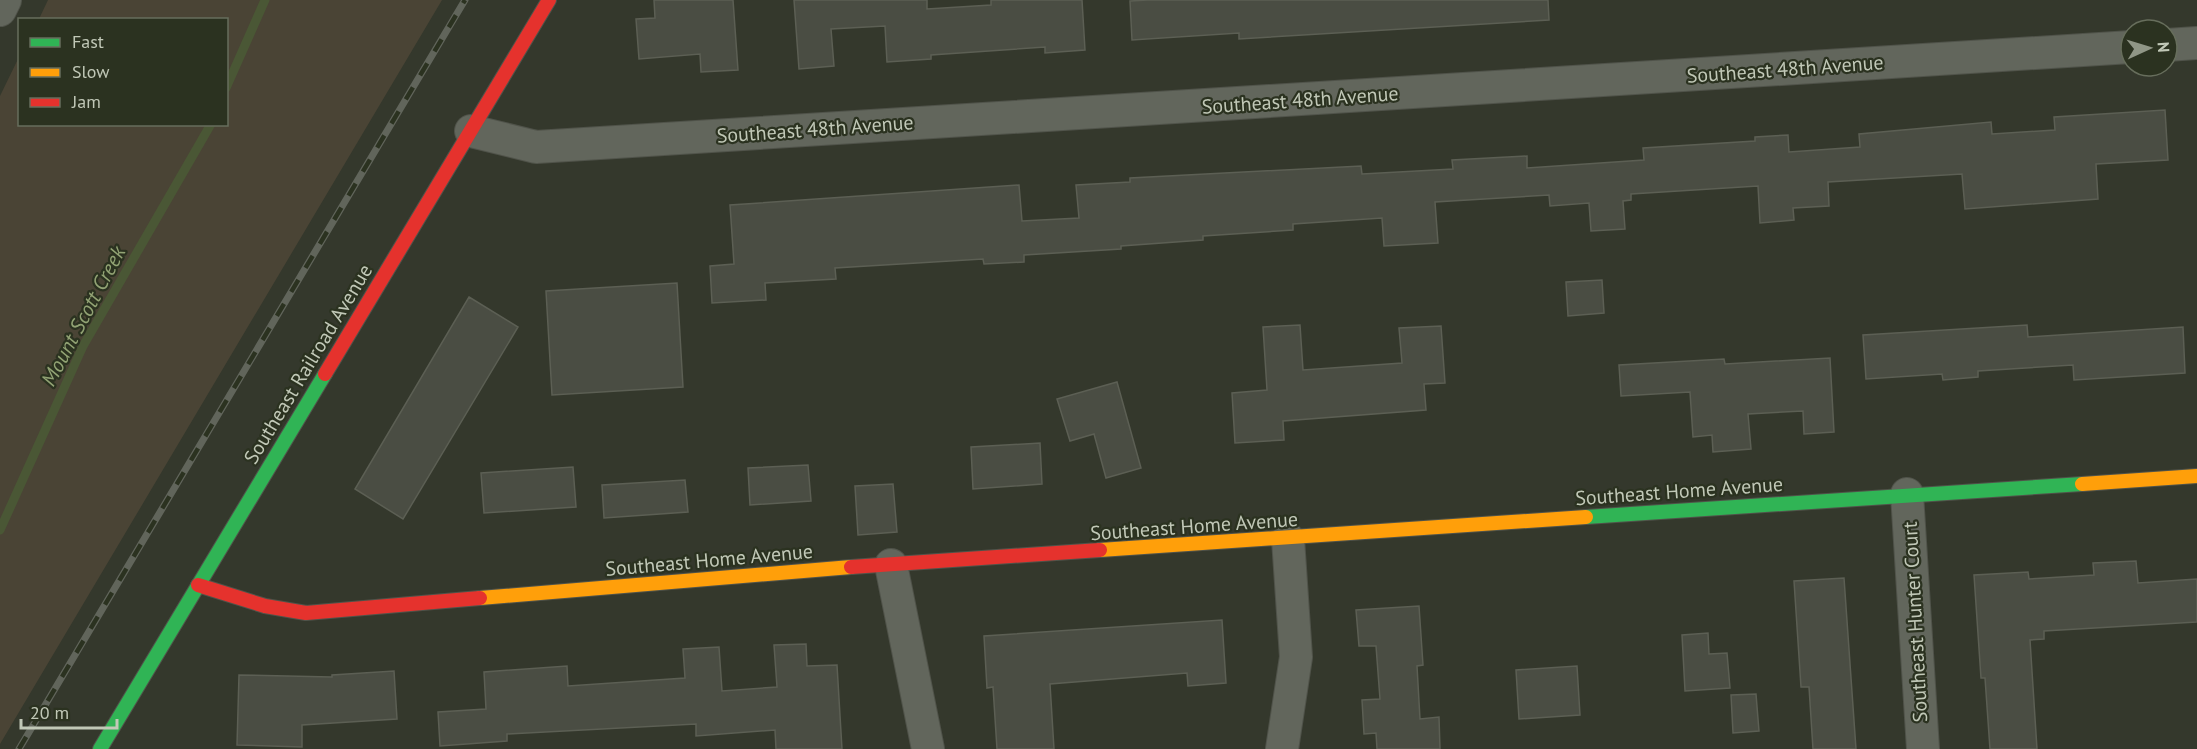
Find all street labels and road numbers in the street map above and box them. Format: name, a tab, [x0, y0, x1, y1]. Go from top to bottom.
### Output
street label: Southeast 48th Avenue	[1686, 49, 1884, 89]
street label: Southeast 48th Avenue	[1201, 80, 1399, 120]
street label: Southeast 48th Avenue	[716, 109, 914, 149]
street label: Southeast Railroad Avenue	[238, 259, 378, 469]
street label: Southeast Home Avenue	[1574, 471, 1784, 511]
street label: Southeast Home Avenue	[1089, 506, 1299, 546]
street label: Southeast Hunter Court	[1897, 521, 1933, 723]
street label: Southeast Home Avenue	[604, 538, 814, 582]

